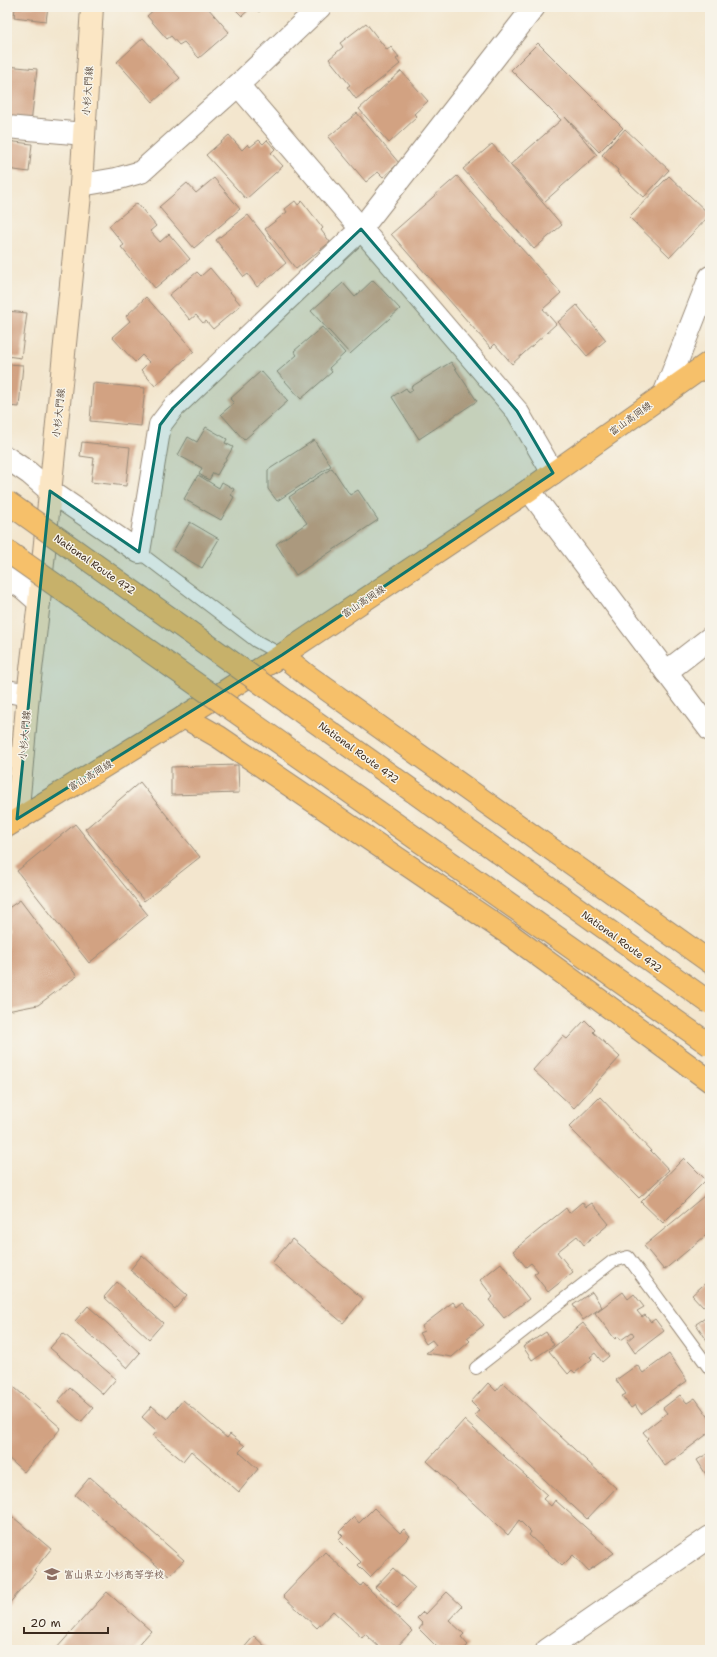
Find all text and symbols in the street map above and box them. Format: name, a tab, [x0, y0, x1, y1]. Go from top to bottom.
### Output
street label: 小杉大門線	[79, 66, 96, 116]
street label: 小杉大門線	[49, 388, 68, 439]
street label: 富山高岡線	[606, 398, 654, 438]
street label: National Route 472	[52, 531, 138, 597]
street label: 富山高岡線	[339, 582, 388, 621]
street label: 小杉大門線	[16, 710, 33, 761]
street label: National Route 472	[316, 719, 401, 786]
street label: 富山高岡線	[65, 757, 115, 794]
street label: National Route 472	[579, 908, 664, 975]
school or university icon: 富山県立小杉高等学校	[43, 1565, 61, 1583]
place label: 富山県立小杉高等学校	[64, 1568, 164, 1581]
scale bar	[24, 1609, 108, 1635]
text: 20 m	[30, 1615, 61, 1631]

